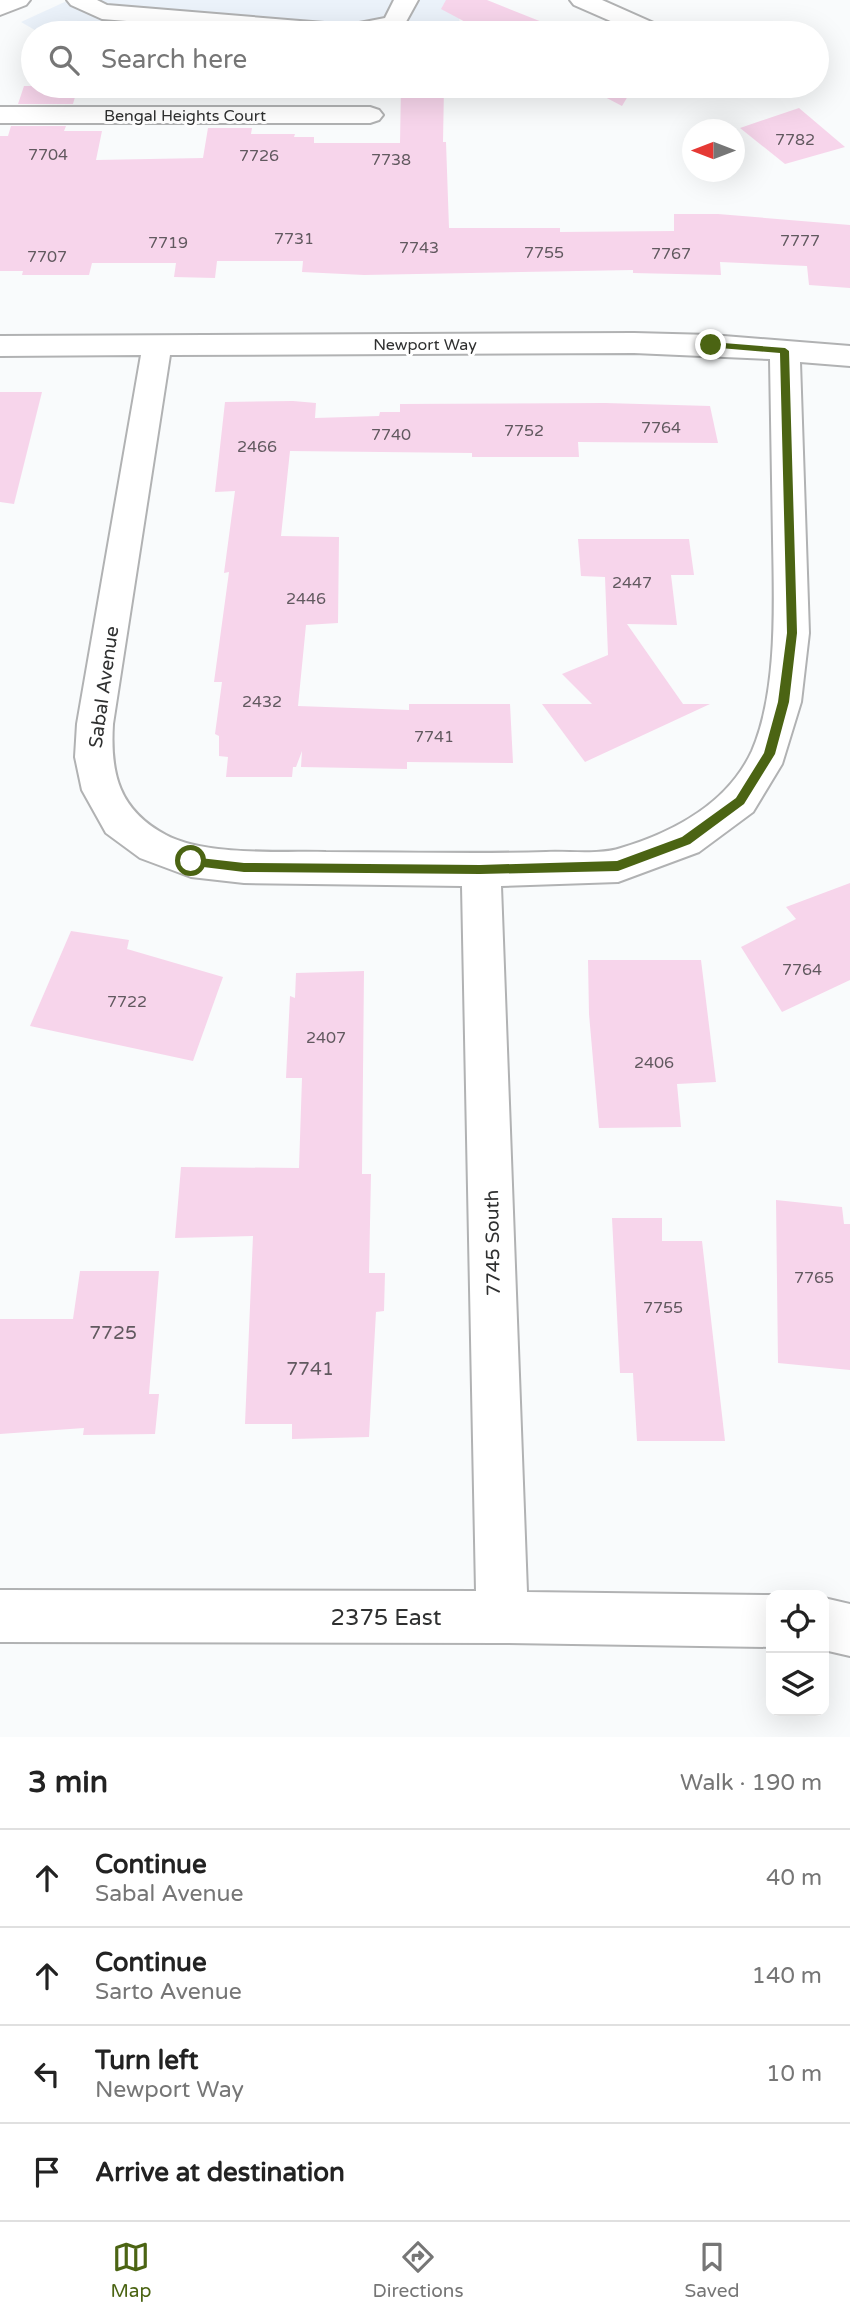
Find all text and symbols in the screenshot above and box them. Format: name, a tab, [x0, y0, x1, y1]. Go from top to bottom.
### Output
search box	[21, 21, 829, 98]
icon: search	[45, 41, 83, 79]
text: Search here	[101, 44, 247, 75]
street label: Bengal Heights Court	[104, 106, 266, 126]
north arrow	[682, 119, 745, 182]
house number: 7782	[775, 130, 815, 150]
house number: 7704	[28, 145, 68, 165]
house number: 7726	[239, 146, 279, 166]
house number: 7738	[371, 150, 411, 170]
house number: 7731	[274, 229, 314, 249]
house number: 7777	[780, 231, 820, 251]
house number: 7719	[148, 233, 188, 253]
house number: 7743	[399, 238, 439, 258]
house number: 7755	[524, 243, 564, 263]
house number: 7767	[651, 244, 691, 264]
house number: 7707	[27, 247, 67, 267]
route end	[695, 329, 726, 360]
street label: Newport Way	[373, 335, 477, 355]
house number: 7764	[641, 418, 681, 438]
house number: 7752	[504, 421, 544, 441]
house number: 7740	[371, 425, 411, 445]
house number: 2466	[237, 437, 277, 457]
house number: 2447	[612, 573, 652, 593]
house number: 2446	[286, 589, 326, 609]
street label: Sabal Avenue	[85, 625, 123, 749]
house number: 2432	[242, 692, 282, 712]
house number: 7741	[414, 727, 454, 747]
route start	[175, 845, 206, 876]
house number: 7764	[782, 960, 822, 980]
house number: 7722	[107, 992, 147, 1012]
house number: 2407	[306, 1028, 346, 1048]
house number: 2406	[634, 1053, 674, 1073]
street label: 7745 South	[481, 1190, 505, 1296]
house number: 7765	[794, 1268, 834, 1288]
house number: 7755	[643, 1298, 683, 1318]
house number: 7725	[89, 1322, 137, 1344]
house number: 7741	[286, 1358, 334, 1380]
map controls	[766, 1590, 829, 1716]
button: locate	[766, 1590, 829, 1653]
street label: 2375 East	[331, 1604, 442, 1632]
button: layers	[766, 1653, 829, 1716]
text: 3 min	[28, 1764, 108, 1801]
text: Walk · 190 m	[680, 1769, 822, 1797]
text: Continue	[95, 1849, 207, 1880]
icon: ahead	[28, 1859, 66, 1897]
text: 40 m	[766, 1864, 822, 1892]
text: Sabal Avenue	[95, 1880, 244, 1908]
text: Continue	[95, 1947, 207, 1978]
icon: ahead	[28, 1957, 66, 1995]
text: 140 m	[752, 1962, 822, 1990]
text: Sarto Avenue	[95, 1978, 242, 2006]
text: Turn left	[95, 2045, 198, 2076]
icon: left	[28, 2055, 66, 2093]
text: 10 m	[766, 2060, 822, 2088]
text: Newport Way	[95, 2076, 244, 2104]
icon: arrive	[28, 2153, 66, 2191]
text: Arrive at destination	[95, 2157, 345, 2188]
tab: Map	[111, 2238, 152, 2302]
tab: Directions	[373, 2238, 464, 2302]
tab: Saved	[685, 2238, 739, 2302]

